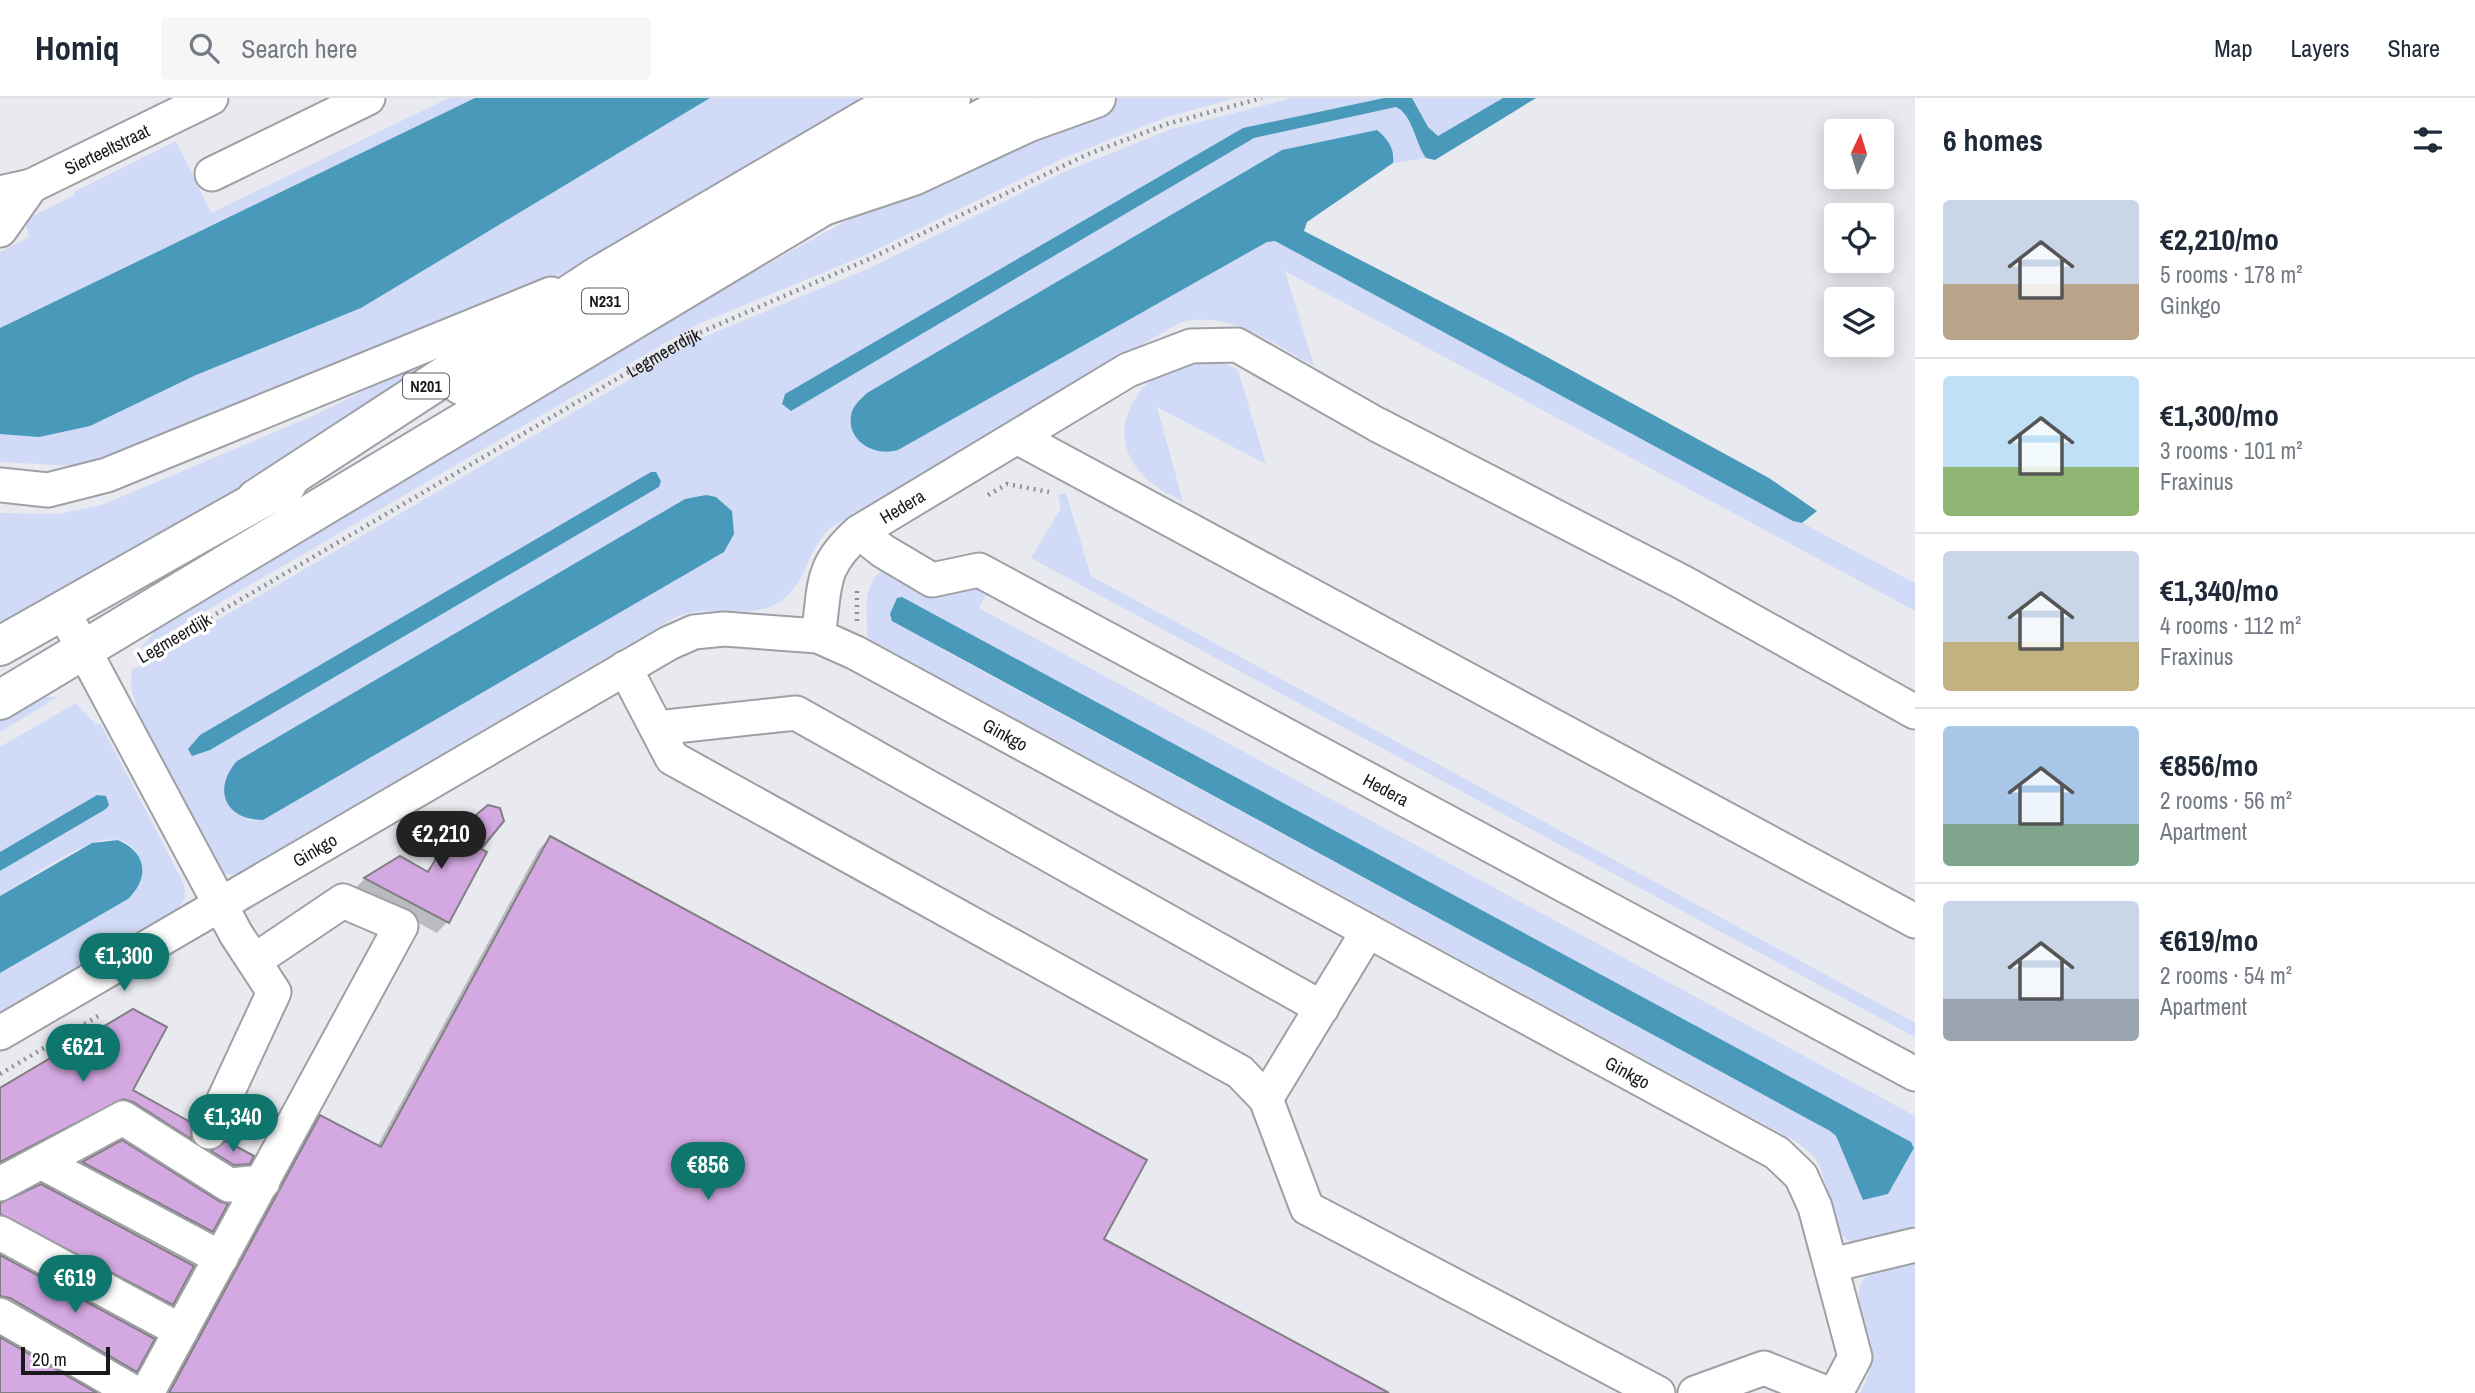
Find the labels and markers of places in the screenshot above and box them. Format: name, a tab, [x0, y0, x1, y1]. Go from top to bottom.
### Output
pin: €2,210	[384, 812, 498, 871]
pin: €1,300	[67, 934, 181, 993]
pin: €621	[42, 1024, 124, 1084]
pin: €1,340	[176, 1094, 290, 1154]
pin: €856	[667, 1142, 749, 1202]
pin: €619	[34, 1256, 116, 1315]

